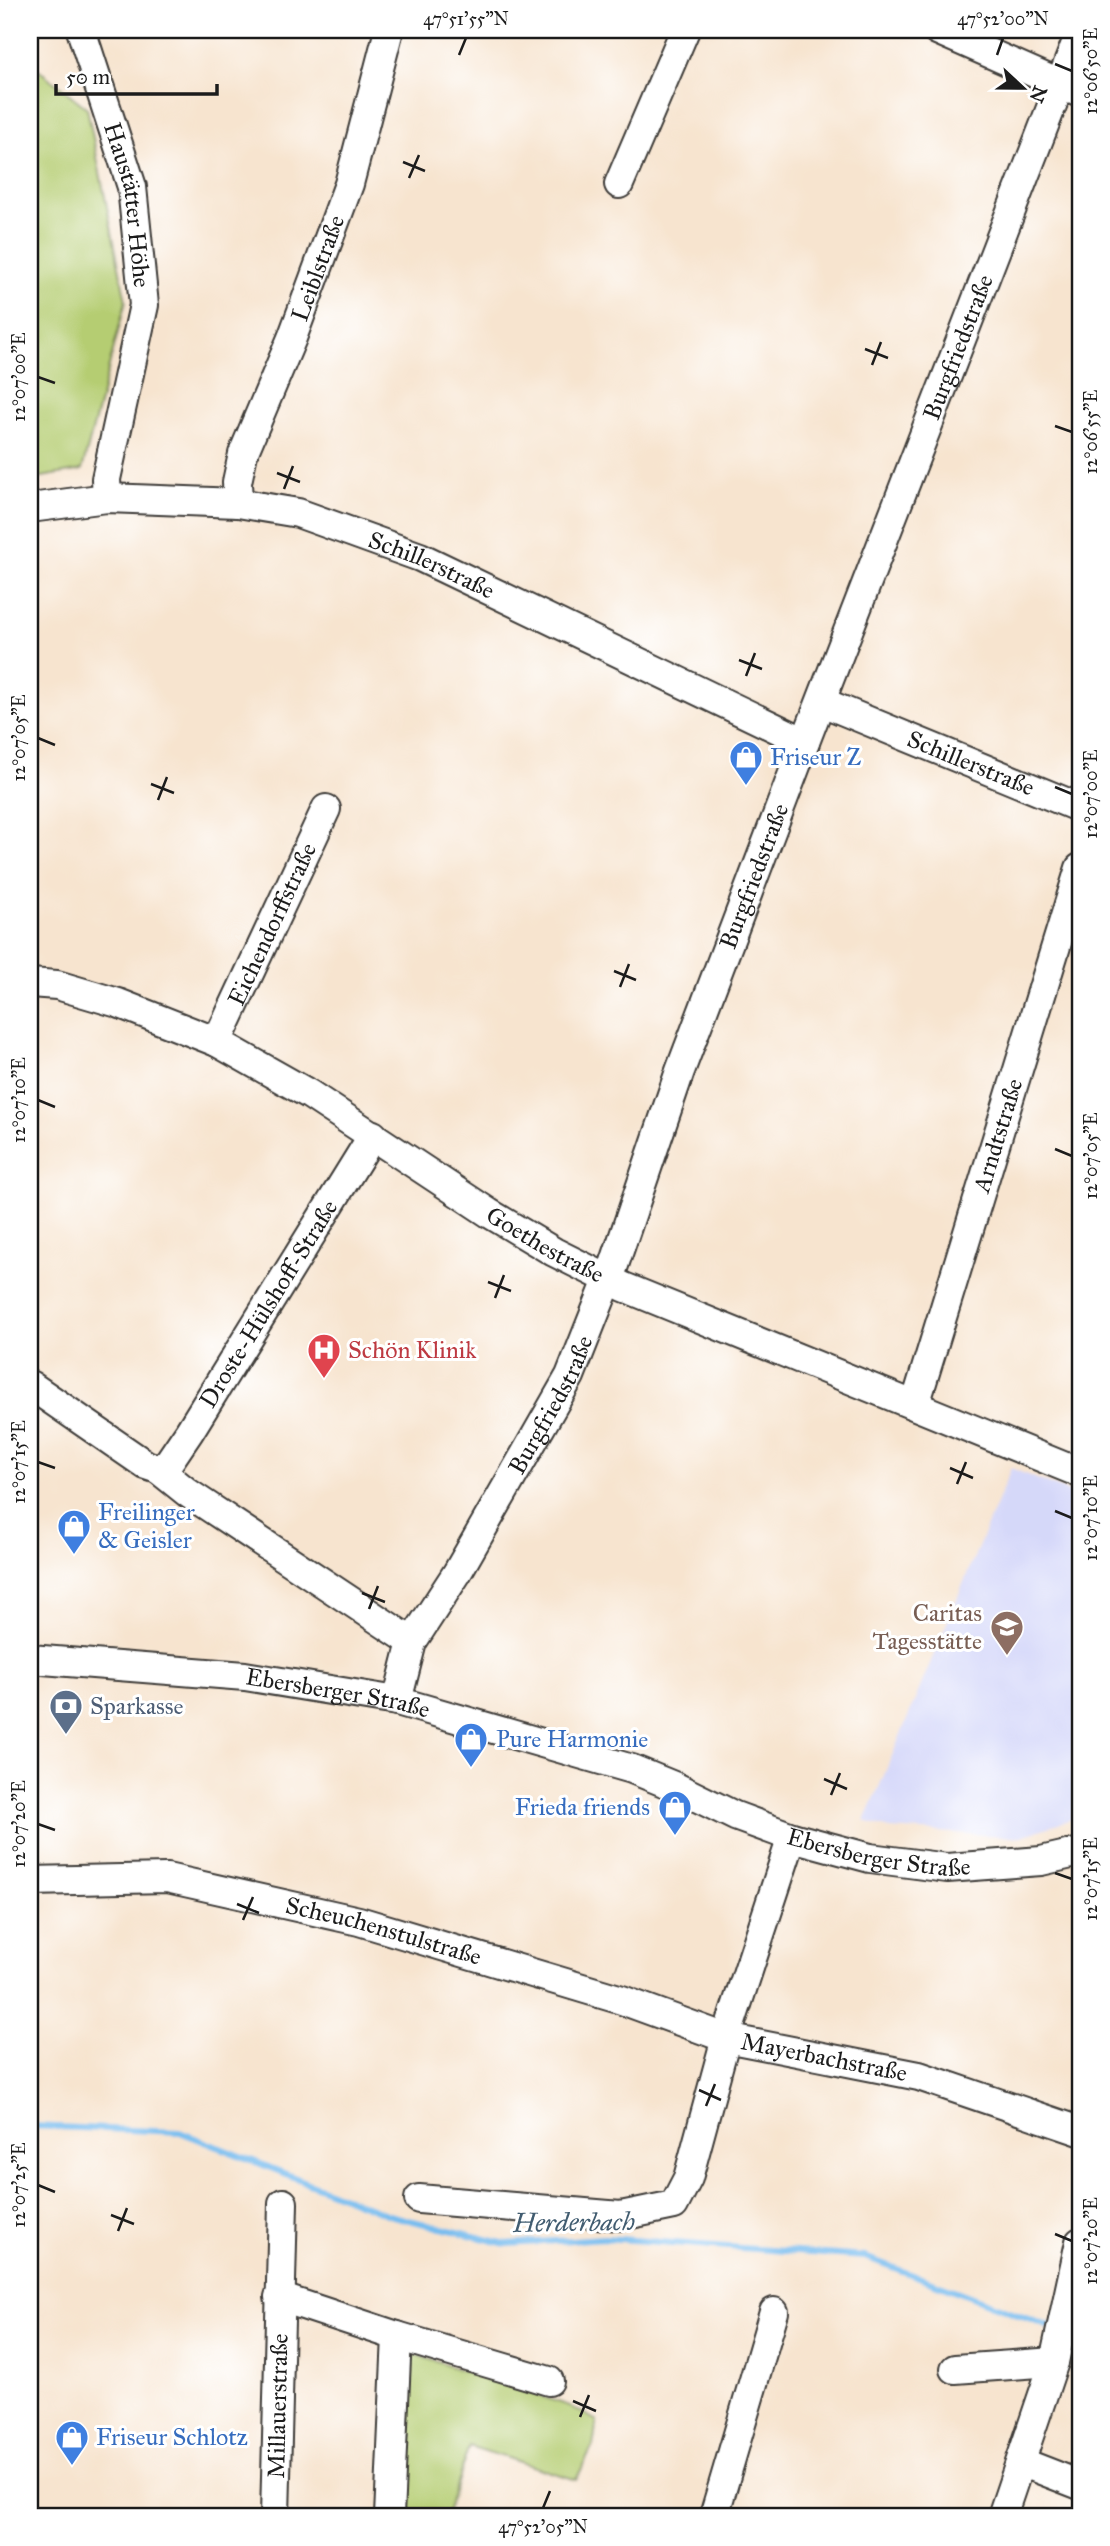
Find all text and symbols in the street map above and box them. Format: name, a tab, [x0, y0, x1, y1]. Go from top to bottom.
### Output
text: 47°51'55"N	[423, 8, 509, 30]
text: 47°52'00"N	[957, 8, 1049, 30]
text: 12°06'50"E	[1080, 27, 1102, 114]
scale bar	[56, 52, 217, 96]
north arrow	[988, 52, 1058, 122]
text: 50 m	[66, 64, 111, 90]
text: N	[1025, 82, 1052, 106]
street label: Haustätter Höhe	[97, 118, 157, 289]
street label: Leiblstraße	[284, 211, 351, 326]
street label: Burgfriedstraße	[916, 270, 1000, 424]
text: 12°07'00"E	[8, 332, 30, 422]
text: 12°06'55"E	[1080, 390, 1102, 474]
street label: Schillerstraße	[364, 525, 500, 606]
text: 12°07'05"E	[8, 694, 30, 782]
street label: Schillerstraße	[903, 724, 1039, 803]
shop icon: Friseur Z	[727, 738, 765, 787]
place label: Friseur Z	[770, 742, 861, 772]
text: 12°07'00"E	[1080, 749, 1102, 839]
street label: Burgfriedstraße	[713, 799, 795, 953]
street label: Eichendorffstraße	[221, 838, 323, 1011]
text: 12°07'10"E	[8, 1057, 30, 1143]
street label: Arndtstraße	[966, 1075, 1029, 1197]
text: 12°07'05"E	[1080, 1112, 1102, 1200]
street label: Droste-Hülshoff-Straße	[193, 1194, 344, 1413]
street label: Goethestraße	[481, 1200, 609, 1290]
hospital icon: Schön Klinik	[305, 1331, 343, 1380]
street label: Burgfriedstraße	[502, 1331, 600, 1480]
place label: Schön Klinik	[348, 1335, 477, 1365]
text: 12°07'15"E	[8, 1420, 30, 1504]
text: 12°07'10"E	[1080, 1475, 1102, 1561]
place label: Freilinger & Geisler	[98, 1497, 195, 1555]
shop icon: Freilinger & Geisler	[55, 1507, 93, 1556]
place label: Caritas Tagesstätte	[873, 1598, 982, 1656]
school or university icon: Caritas Tagesstätte	[988, 1608, 1026, 1657]
street label: Ebersberger Straße	[244, 1661, 433, 1725]
bank icon: Sparkasse	[47, 1687, 85, 1736]
place label: Sparkasse	[90, 1691, 184, 1721]
shop icon: Pure Harmonie	[452, 1720, 490, 1769]
place label: Pure Harmonie	[496, 1724, 648, 1754]
text: 12°07'20"E	[8, 1780, 30, 1868]
shop icon: Frieda friends	[656, 1788, 694, 1837]
place label: Frieda friends	[515, 1792, 650, 1822]
street label: Ebersberger Straße	[784, 1821, 972, 1883]
text: 12°07'15"E	[1080, 1837, 1102, 1921]
street label: Scheuchenstulstraße	[283, 1890, 485, 1972]
street label: Mayerbachstraße	[738, 2026, 910, 2088]
text: 12°07'25"E	[8, 2142, 30, 2228]
text: 12°07'20"E	[1080, 2197, 1102, 2285]
water label: Herderbach	[512, 2205, 636, 2239]
street label: Millauerstraße	[261, 2333, 295, 2479]
shop icon: Friseur Schlotz	[53, 2418, 91, 2467]
place label: Friseur Schlotz	[96, 2422, 248, 2452]
text: 47°52'05"N	[498, 2516, 588, 2538]

